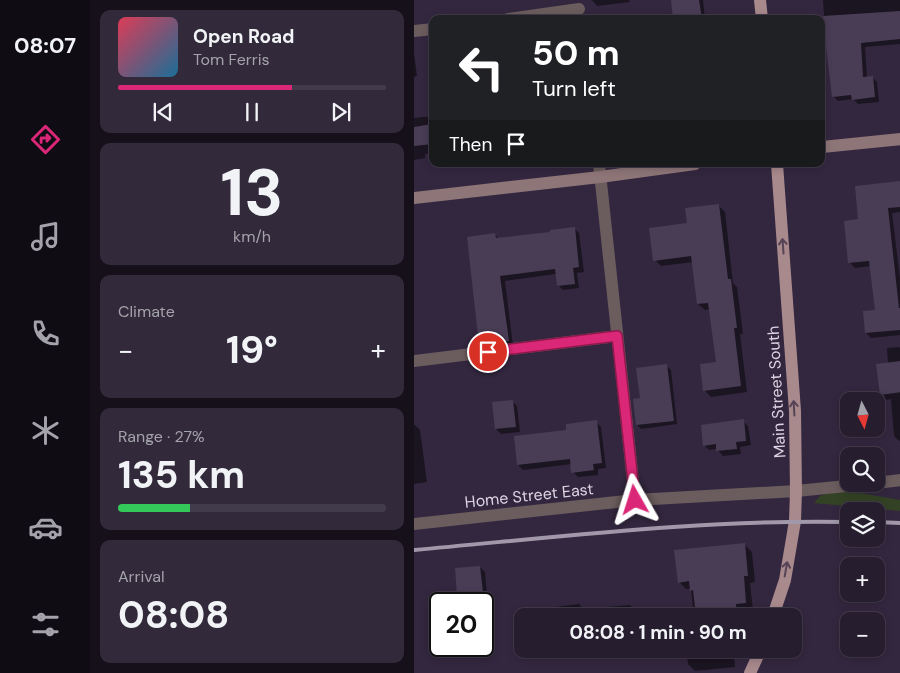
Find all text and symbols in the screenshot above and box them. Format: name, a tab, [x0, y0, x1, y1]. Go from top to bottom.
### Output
text: Open Road	[193, 24, 295, 49]
text: 50 m	[532, 30, 620, 76]
text: 08:07	[14, 31, 76, 60]
icon: left	[449, 35, 514, 100]
text: Tom Ferris	[193, 49, 270, 70]
text: Turn left	[532, 74, 616, 103]
icon: previous	[149, 98, 177, 126]
icon: pause	[238, 98, 266, 126]
icon: next	[327, 98, 355, 126]
icon: directions	[28, 122, 63, 157]
icon: arrive	[502, 130, 530, 158]
text: Then	[449, 132, 492, 157]
text: 13	[221, 151, 283, 235]
icon: music	[28, 219, 63, 254]
text: km/h	[233, 226, 271, 247]
one-way arrow	[778, 238, 787, 254]
text: Climate	[118, 301, 175, 322]
icon: phone	[28, 316, 63, 351]
text: 19°	[226, 325, 278, 375]
street label: Main Street South	[763, 325, 790, 459]
pin	[467, 331, 509, 373]
text: −	[118, 332, 133, 369]
text: +	[371, 332, 386, 369]
icon: arrive	[474, 338, 502, 366]
north arrow	[840, 392, 885, 438]
map controls	[840, 392, 885, 657]
one-way arrow	[790, 400, 799, 416]
icon: climate	[28, 413, 63, 448]
text: Range · 27%	[118, 426, 205, 447]
button: search	[840, 447, 885, 492]
text: 135 km	[118, 450, 245, 500]
position arrow	[608, 473, 660, 525]
street label: Home Street East	[464, 478, 594, 513]
button: layers	[840, 502, 885, 547]
icon: car	[28, 510, 63, 545]
button: +	[840, 557, 885, 602]
one-way arrow	[782, 562, 792, 578]
text: Arrival	[118, 566, 165, 587]
text: 08:08	[118, 590, 229, 640]
speed limit sign: 20	[429, 592, 494, 657]
icon: filters	[28, 607, 63, 642]
button: −	[840, 612, 885, 657]
text: 08:08 · 1 min · 90 m	[569, 620, 747, 645]

